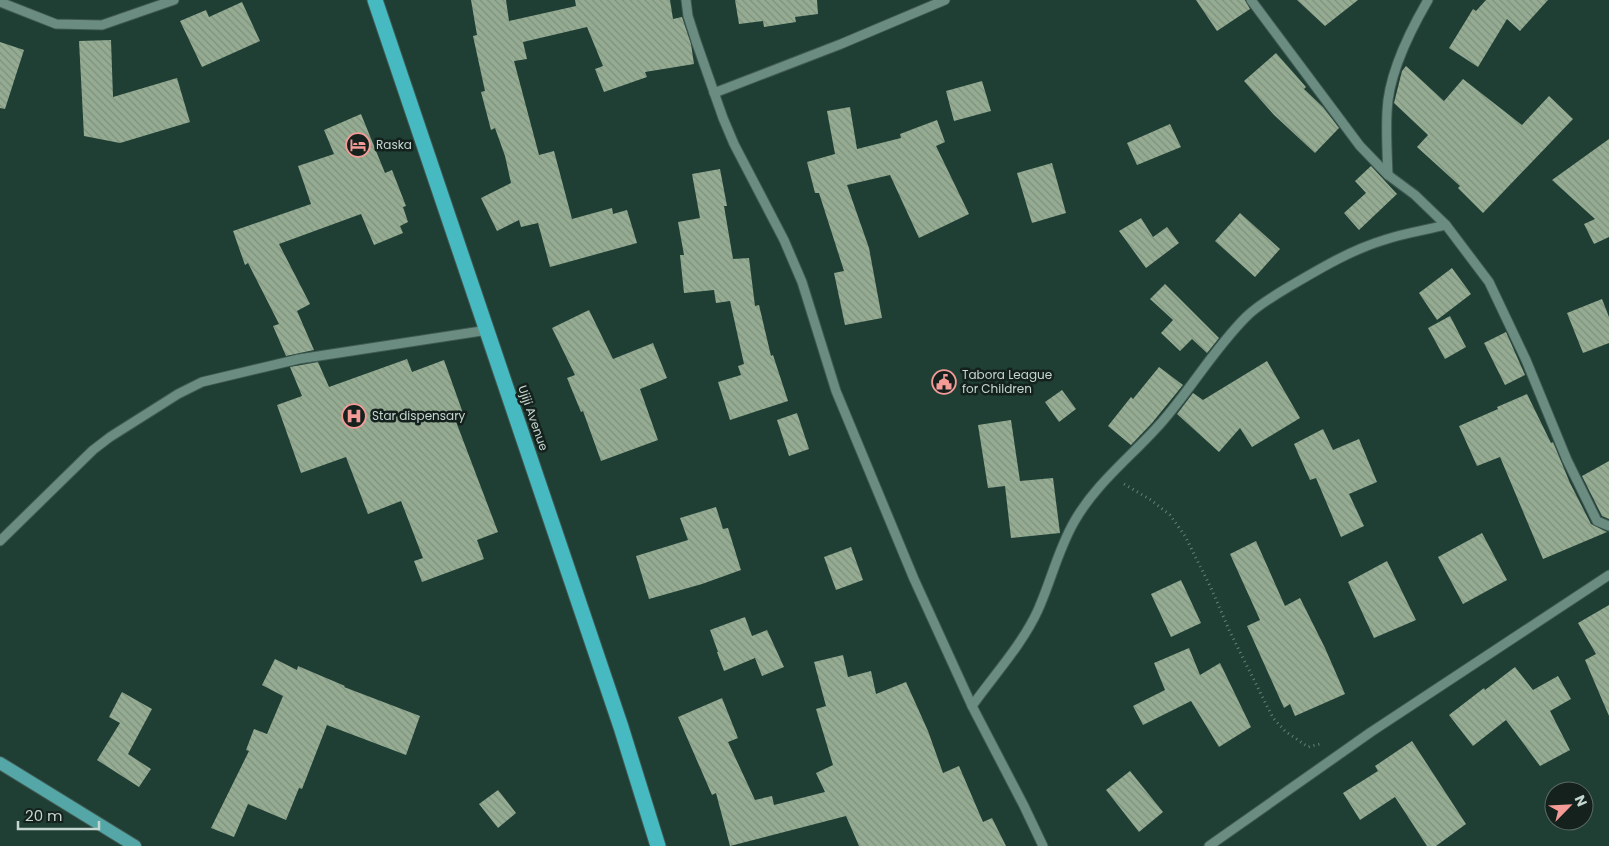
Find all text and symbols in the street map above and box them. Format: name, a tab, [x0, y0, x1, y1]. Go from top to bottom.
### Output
hotel icon: Raska	[345, 132, 371, 158]
place label: Raska	[376, 136, 412, 153]
place label: Tabora League for Children	[962, 366, 1052, 397]
public building icon: Tabora League for Children	[931, 369, 957, 395]
street label: Ujiji Avenue	[514, 383, 553, 453]
hospital icon: Star dispensary	[341, 403, 367, 429]
place label: Star dispensary	[372, 407, 466, 424]
north arrow	[1544, 781, 1594, 831]
text: N	[1570, 792, 1592, 810]
scale bar	[18, 798, 99, 830]
text: 20 m	[25, 805, 63, 826]

